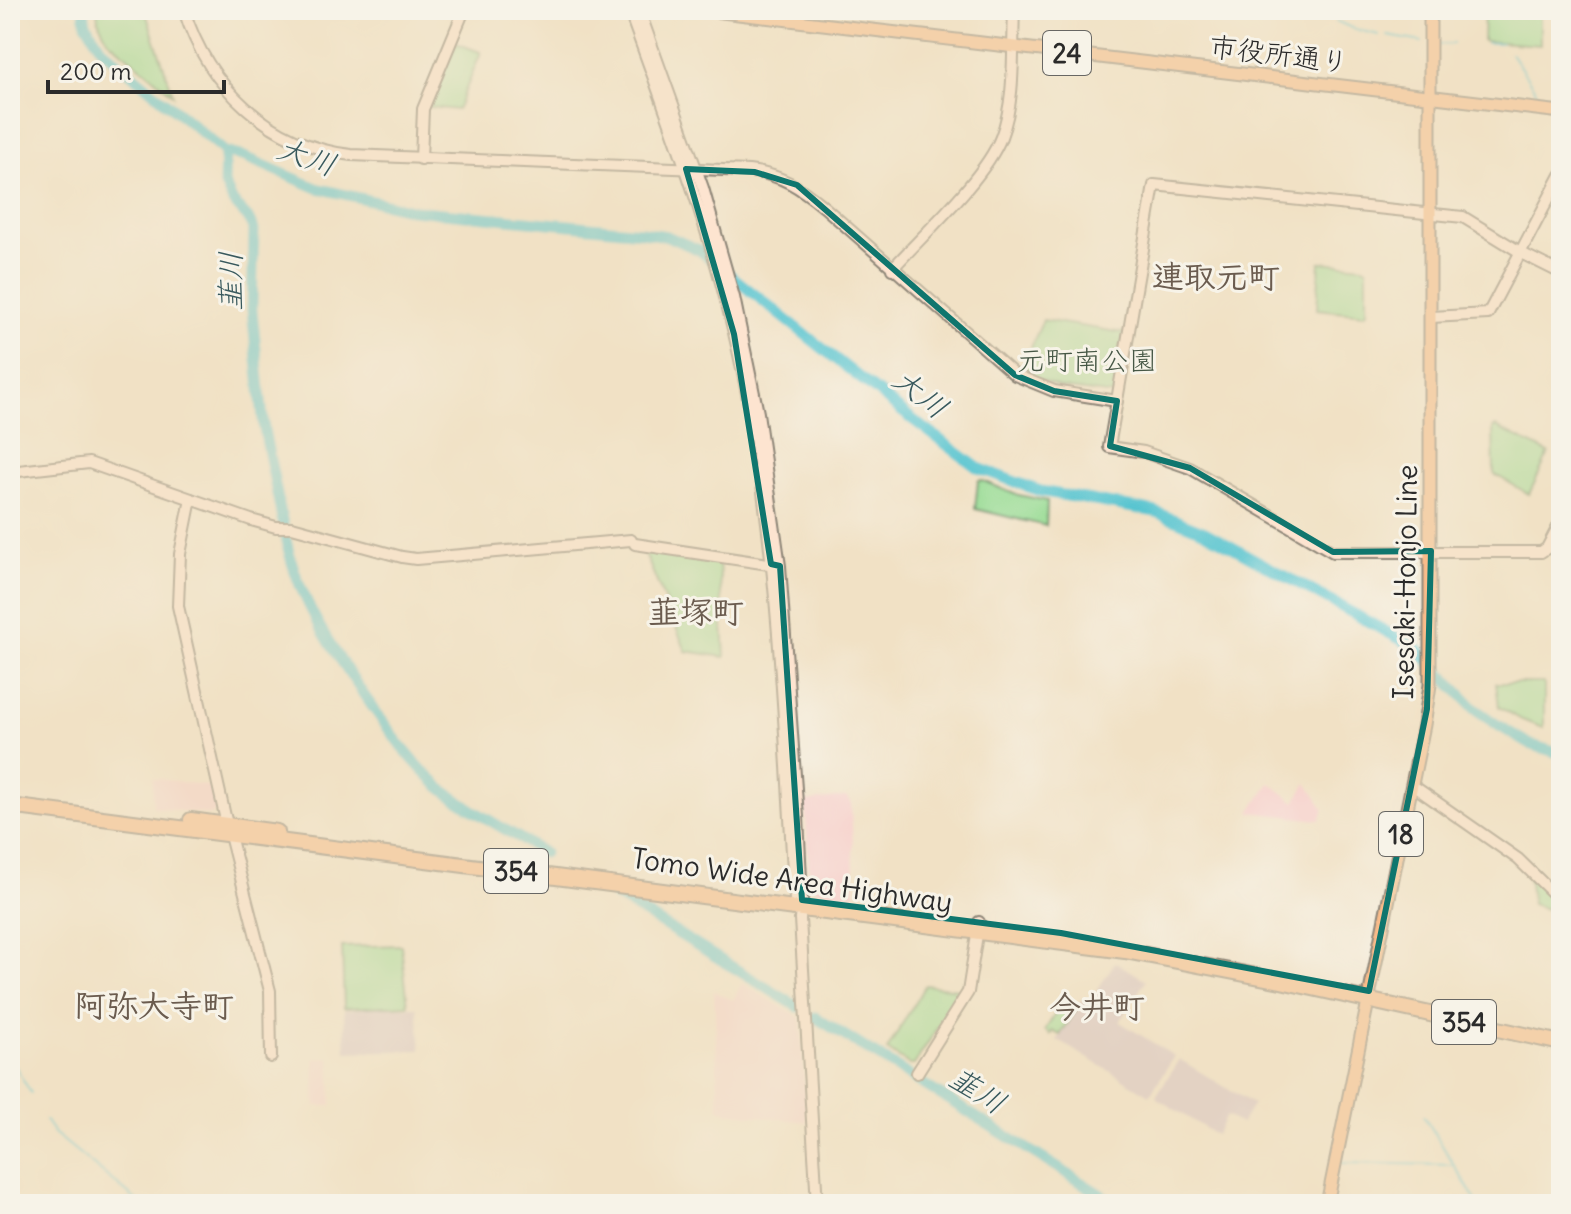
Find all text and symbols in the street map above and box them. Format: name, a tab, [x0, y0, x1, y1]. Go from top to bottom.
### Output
street label: 市役所通り	[1207, 28, 1351, 80]
road number: 24	[1043, 31, 1091, 75]
scale bar	[48, 44, 224, 94]
text: 200 m	[60, 56, 132, 86]
water label: 大川	[272, 128, 342, 184]
water label: 韮川	[211, 251, 249, 311]
district label: 連取元町	[1152, 256, 1280, 297]
park label: 元町南公園	[1017, 342, 1157, 378]
water label: 大川	[886, 360, 956, 426]
street label: Isesaki-Honjo Line	[1385, 464, 1425, 700]
district label: 韮塚町	[648, 591, 744, 632]
road number: 18	[1379, 812, 1423, 856]
street label: Tomo Wide Area Highway	[629, 840, 955, 920]
road number: 354	[484, 849, 548, 893]
district label: 阿弥大寺町	[74, 985, 234, 1026]
district label: 今井町	[1049, 986, 1145, 1027]
road number: 354	[1432, 1000, 1496, 1044]
water label: 韮川	[942, 1058, 1014, 1122]

